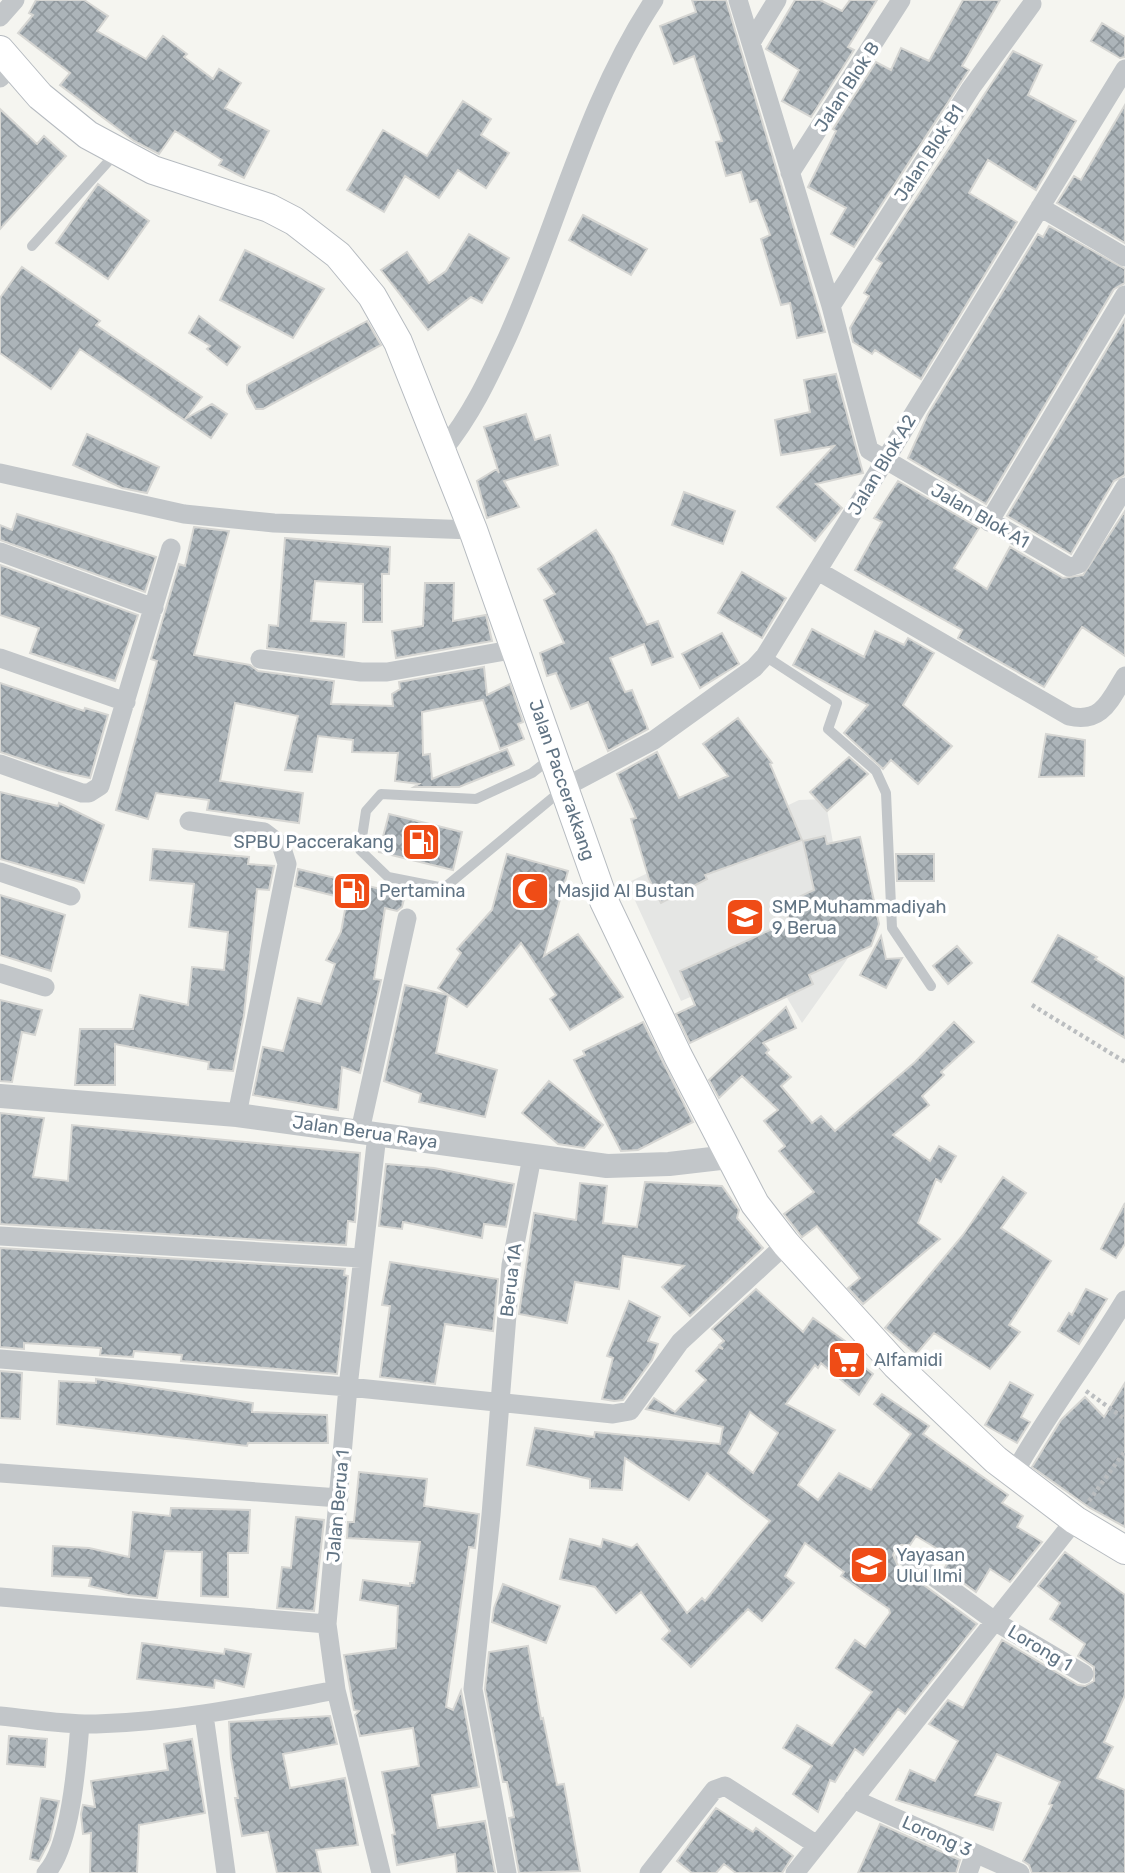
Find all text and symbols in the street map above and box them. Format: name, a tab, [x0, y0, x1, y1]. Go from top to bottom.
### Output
street label: Jalan Blok B	[810, 38, 884, 136]
street label: Jalan Blok B1	[890, 101, 968, 205]
street label: Jalan Blok A2	[843, 411, 921, 519]
street label: Jalan Blok A1	[927, 479, 1033, 553]
street label: Jalan Paccerakkang	[524, 697, 600, 863]
fuel station icon: SPBU Paccerakang	[400, 821, 442, 863]
place label: SPBU Paccerakang	[234, 831, 394, 853]
fuel station icon: Pertamina	[331, 870, 373, 912]
mosque icon: Masjid Al Bustan	[509, 870, 551, 912]
place label: Pertamina	[379, 880, 466, 902]
place label: Masjid Al Bustan	[557, 880, 695, 902]
school or university icon: SMP Muhammadiyah 9 Berua	[724, 896, 766, 938]
place label: SMP Muhammadiyah 9 Berua	[772, 896, 947, 939]
street label: Jalan Berua Raya	[291, 1111, 439, 1153]
street label: Berua 1A	[496, 1242, 526, 1318]
supermarket icon: Alfamidi	[826, 1339, 868, 1381]
place label: Alfamidi	[874, 1349, 943, 1371]
street label: Jalan Berua 1	[322, 1449, 354, 1563]
school or university icon: Yayasan Ulul Ilmi	[848, 1544, 890, 1586]
place label: Yayasan Ulul Ilmi	[896, 1544, 965, 1587]
street label: Lorong 1	[1004, 1620, 1076, 1676]
street label: Lorong 3	[899, 1811, 975, 1861]

